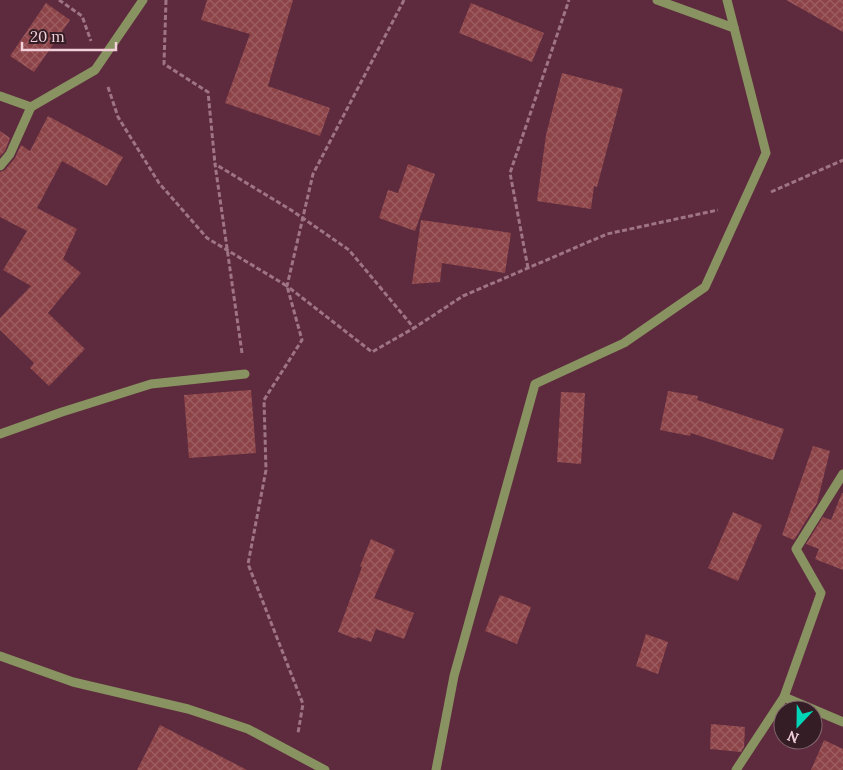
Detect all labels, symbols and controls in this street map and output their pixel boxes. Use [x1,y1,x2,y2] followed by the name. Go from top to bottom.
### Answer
[22,20,116,52] scale bar
[30,27,65,46] text: 20 m
[773,700,823,750] north arrow
[785,727,802,747] text: N

